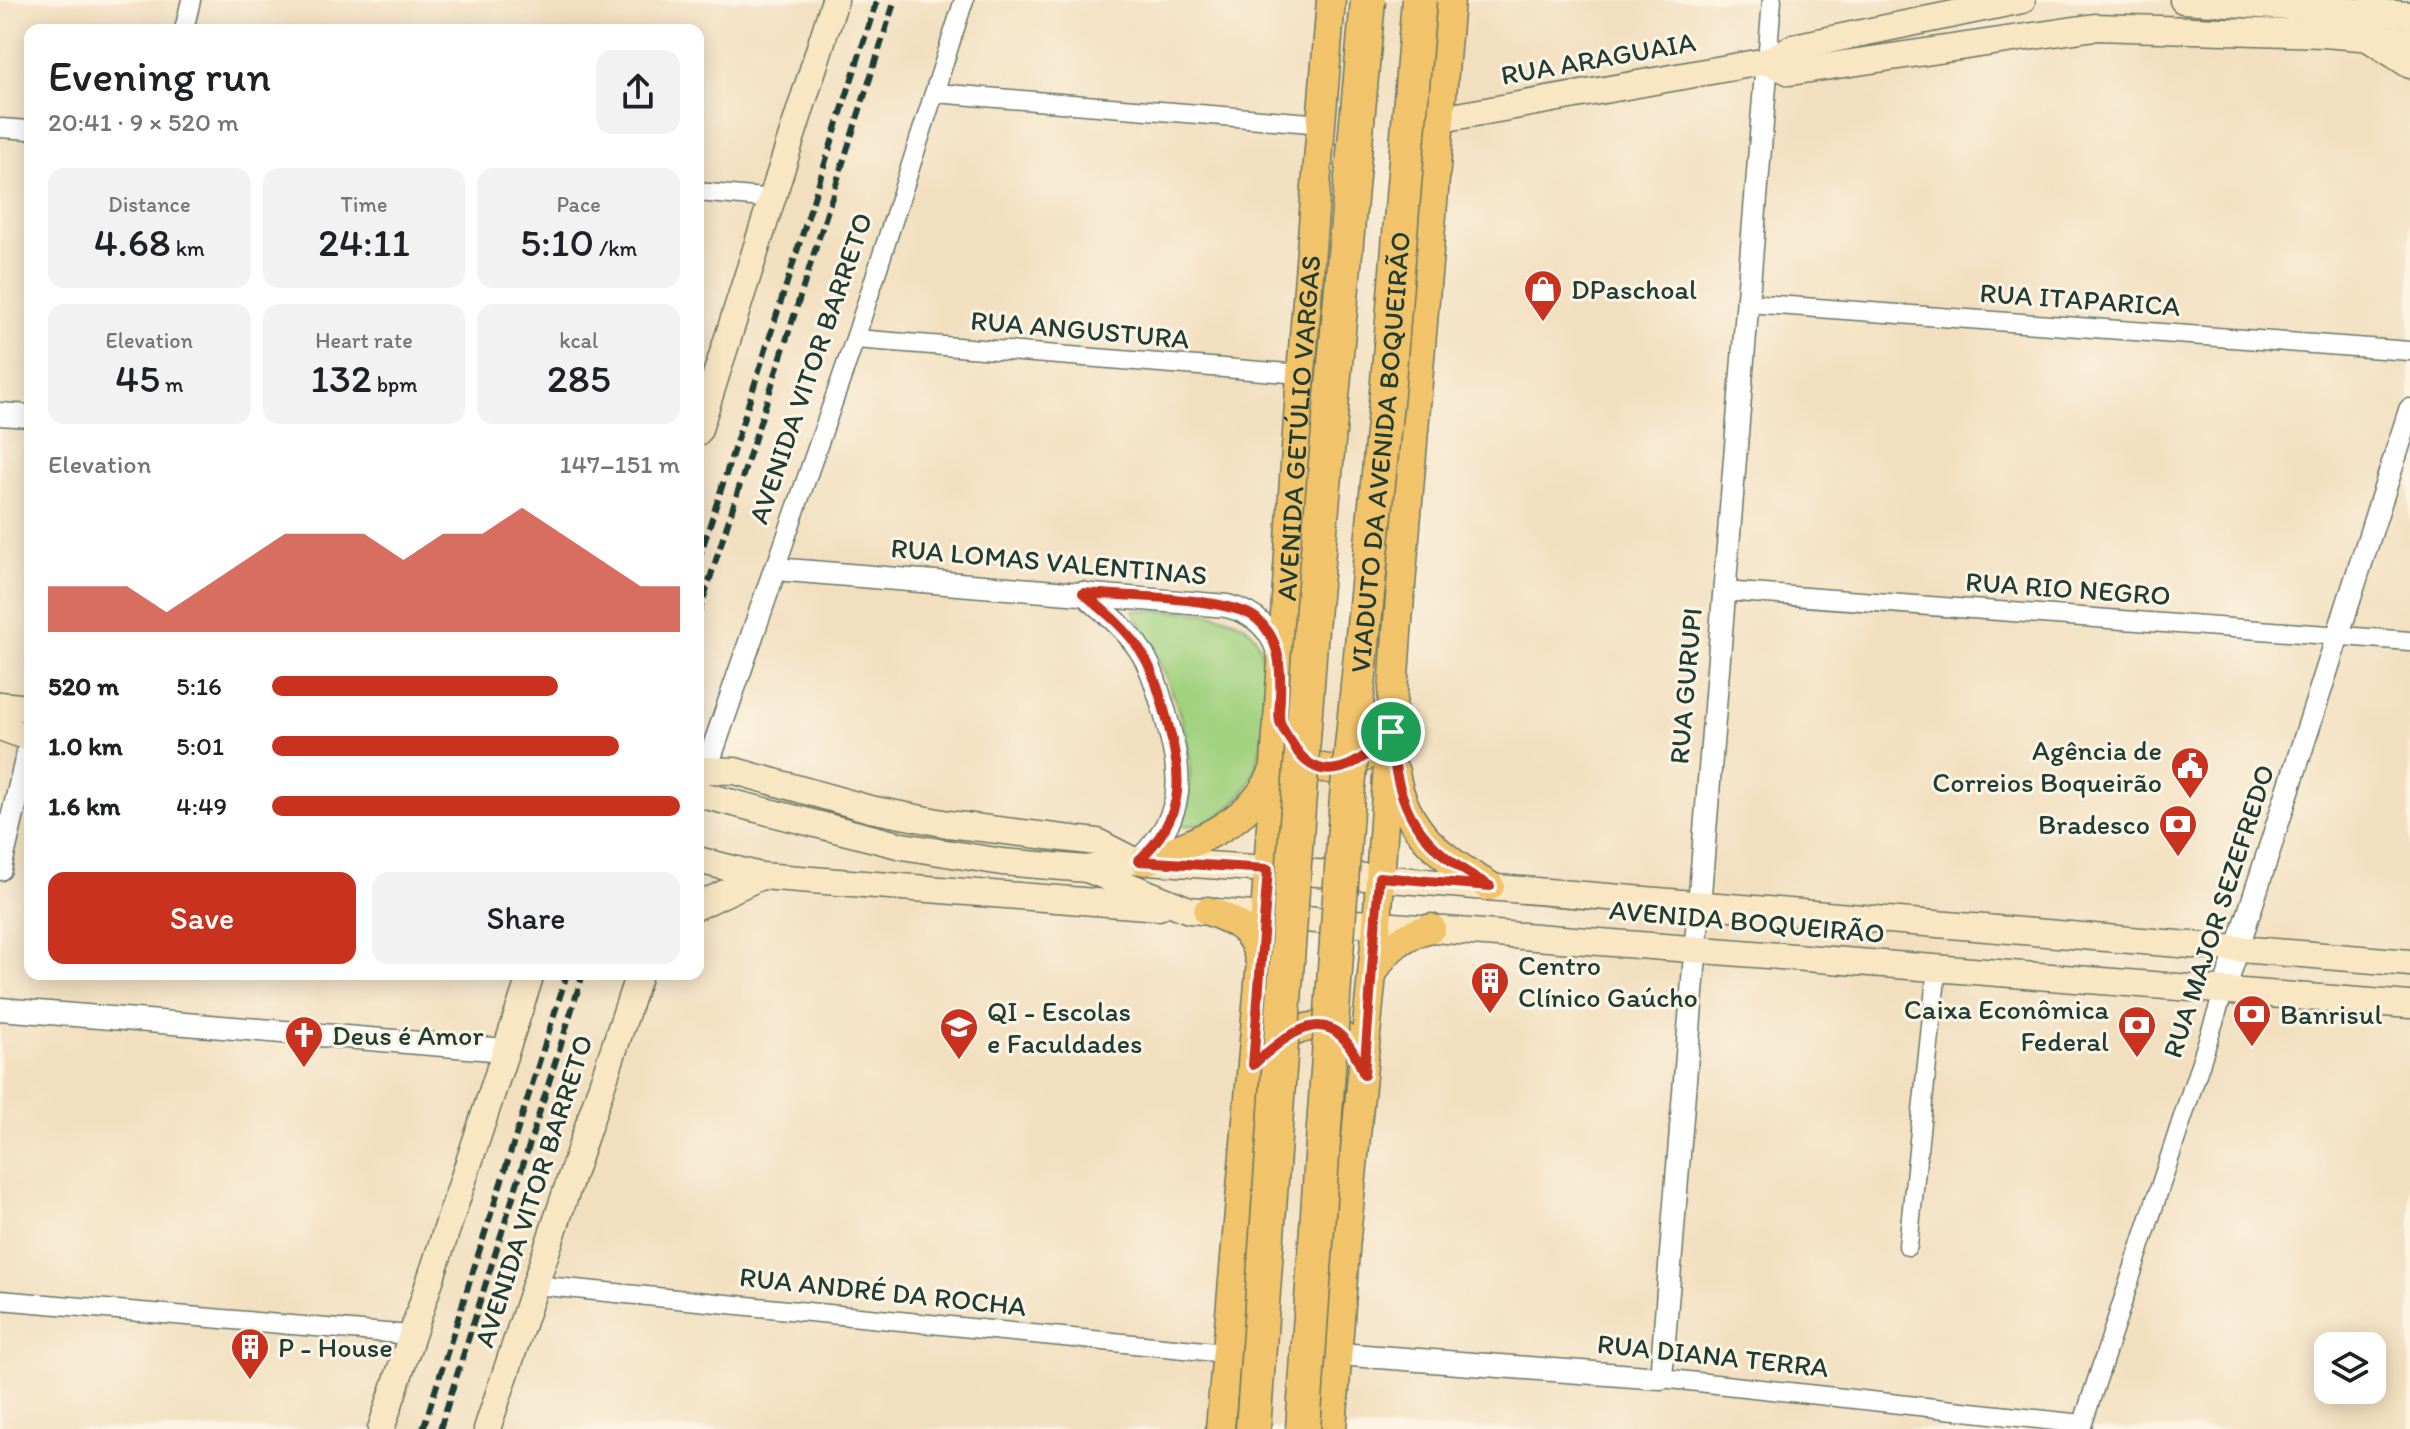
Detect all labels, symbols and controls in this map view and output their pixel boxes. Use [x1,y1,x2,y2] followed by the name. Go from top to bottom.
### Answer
[1498,24,1698,92] street label: RUA ARAGUAIA
[48,49,271,102] text: Evening run
[596,50,680,134] button: share
[48,106,239,138] text: 20:41 · 9 × 520 m
[108,191,191,218] text: Distance
[341,191,387,218] text: Time
[557,191,601,218] text: Pace
[741,208,879,528] street label: AVENIDA VITOR BARRETO
[94,218,171,266] text: 4.68
[318,218,410,266] text: 24:11
[520,218,594,266] text: 5:10
[1342,230,1417,674] street label: VIADUTO DA AVENIDA BOQUEIRÃO
[171,235,205,262] text: km
[594,235,637,262] text: /km
[1269,254,1327,602] street label: AVENIDA GETÚLIO VARGAS
[1522,268,1564,323] shop icon: DPaschoal
[1571,272,1697,306] place label: DPaschoal
[1978,275,2182,323] street label: RUA ITAPARICA
[969,302,1191,356] street label: RUA ANGUSTURA
[106,327,193,354] text: Elevation
[315,327,413,354] text: Heart rate
[559,327,598,354] text: kcal
[115,354,160,402] text: 45
[310,354,372,402] text: 132
[547,354,611,402] text: 285
[160,371,184,398] text: m
[372,371,418,398] text: bpm
[48,448,151,480] text: Elevation
[559,448,680,480] text: 147–151 m
[889,530,1209,592] street label: RUA LOMAS VALENTINAS
[1964,564,2172,612] street label: RUA RIO NEGRO
[1661,606,1709,766] street label: RUA GURUPI
[48,670,119,702] text: 520 m
[176,670,222,702] text: 5:16
[1357,698,1425,766] pin
[1369,710,1413,754] icon: arrive
[48,730,123,762] text: 1.0 km
[176,730,224,762] text: 5:01
[1932,733,2162,799] place label: Agência de Correios Boqueirão
[2169,745,2211,800] public building icon: Agência de Correios Boqueirão
[2155,760,2281,1062] street label: RUA MAJOR SEZEFREDO
[48,790,120,822] text: 1.6 km
[176,790,227,822] text: 4:49
[2157,803,2199,858] bank icon: Bradesco
[2038,807,2150,841] place label: Bradesco
[48,872,356,964] button: Save
[372,872,680,964] button: Share
[1608,892,1886,950] street label: AVENIDA BOQUEIRÃO
[1518,948,1698,1014] place label: Centro Clínico Gaúcho
[1469,960,1511,1015] building icon: Centro Clínico Gaúcho
[1904,992,2109,1058] place label: Caixa Econômica Federal
[2231,993,2273,1048] bank icon: Banrisul
[987,994,1142,1060] place label: QI - Escolas e Faculdades
[2280,997,2382,1031] place label: Banrisul
[2116,1004,2158,1059] bank icon: Caixa Econômica Federal
[938,1006,980,1061] school or university icon: QI - Escolas e Faculdades
[283,1014,325,1069] church icon: Deus é Amor
[332,1018,484,1052] place label: Deus é Amor
[466,1030,600,1352] street label: AVENIDA VITOR BARRETO
[738,1259,1028,1323] street label: RUA ANDRÉ DA ROCHA
[229,1326,271,1381] building icon: P - House
[1596,1326,1831,1384] street label: RUA DIANA TERRA
[278,1330,393,1364] place label: P - House
[2314,1332,2386,1404] map controls
[2314,1332,2386,1404] button: layers

